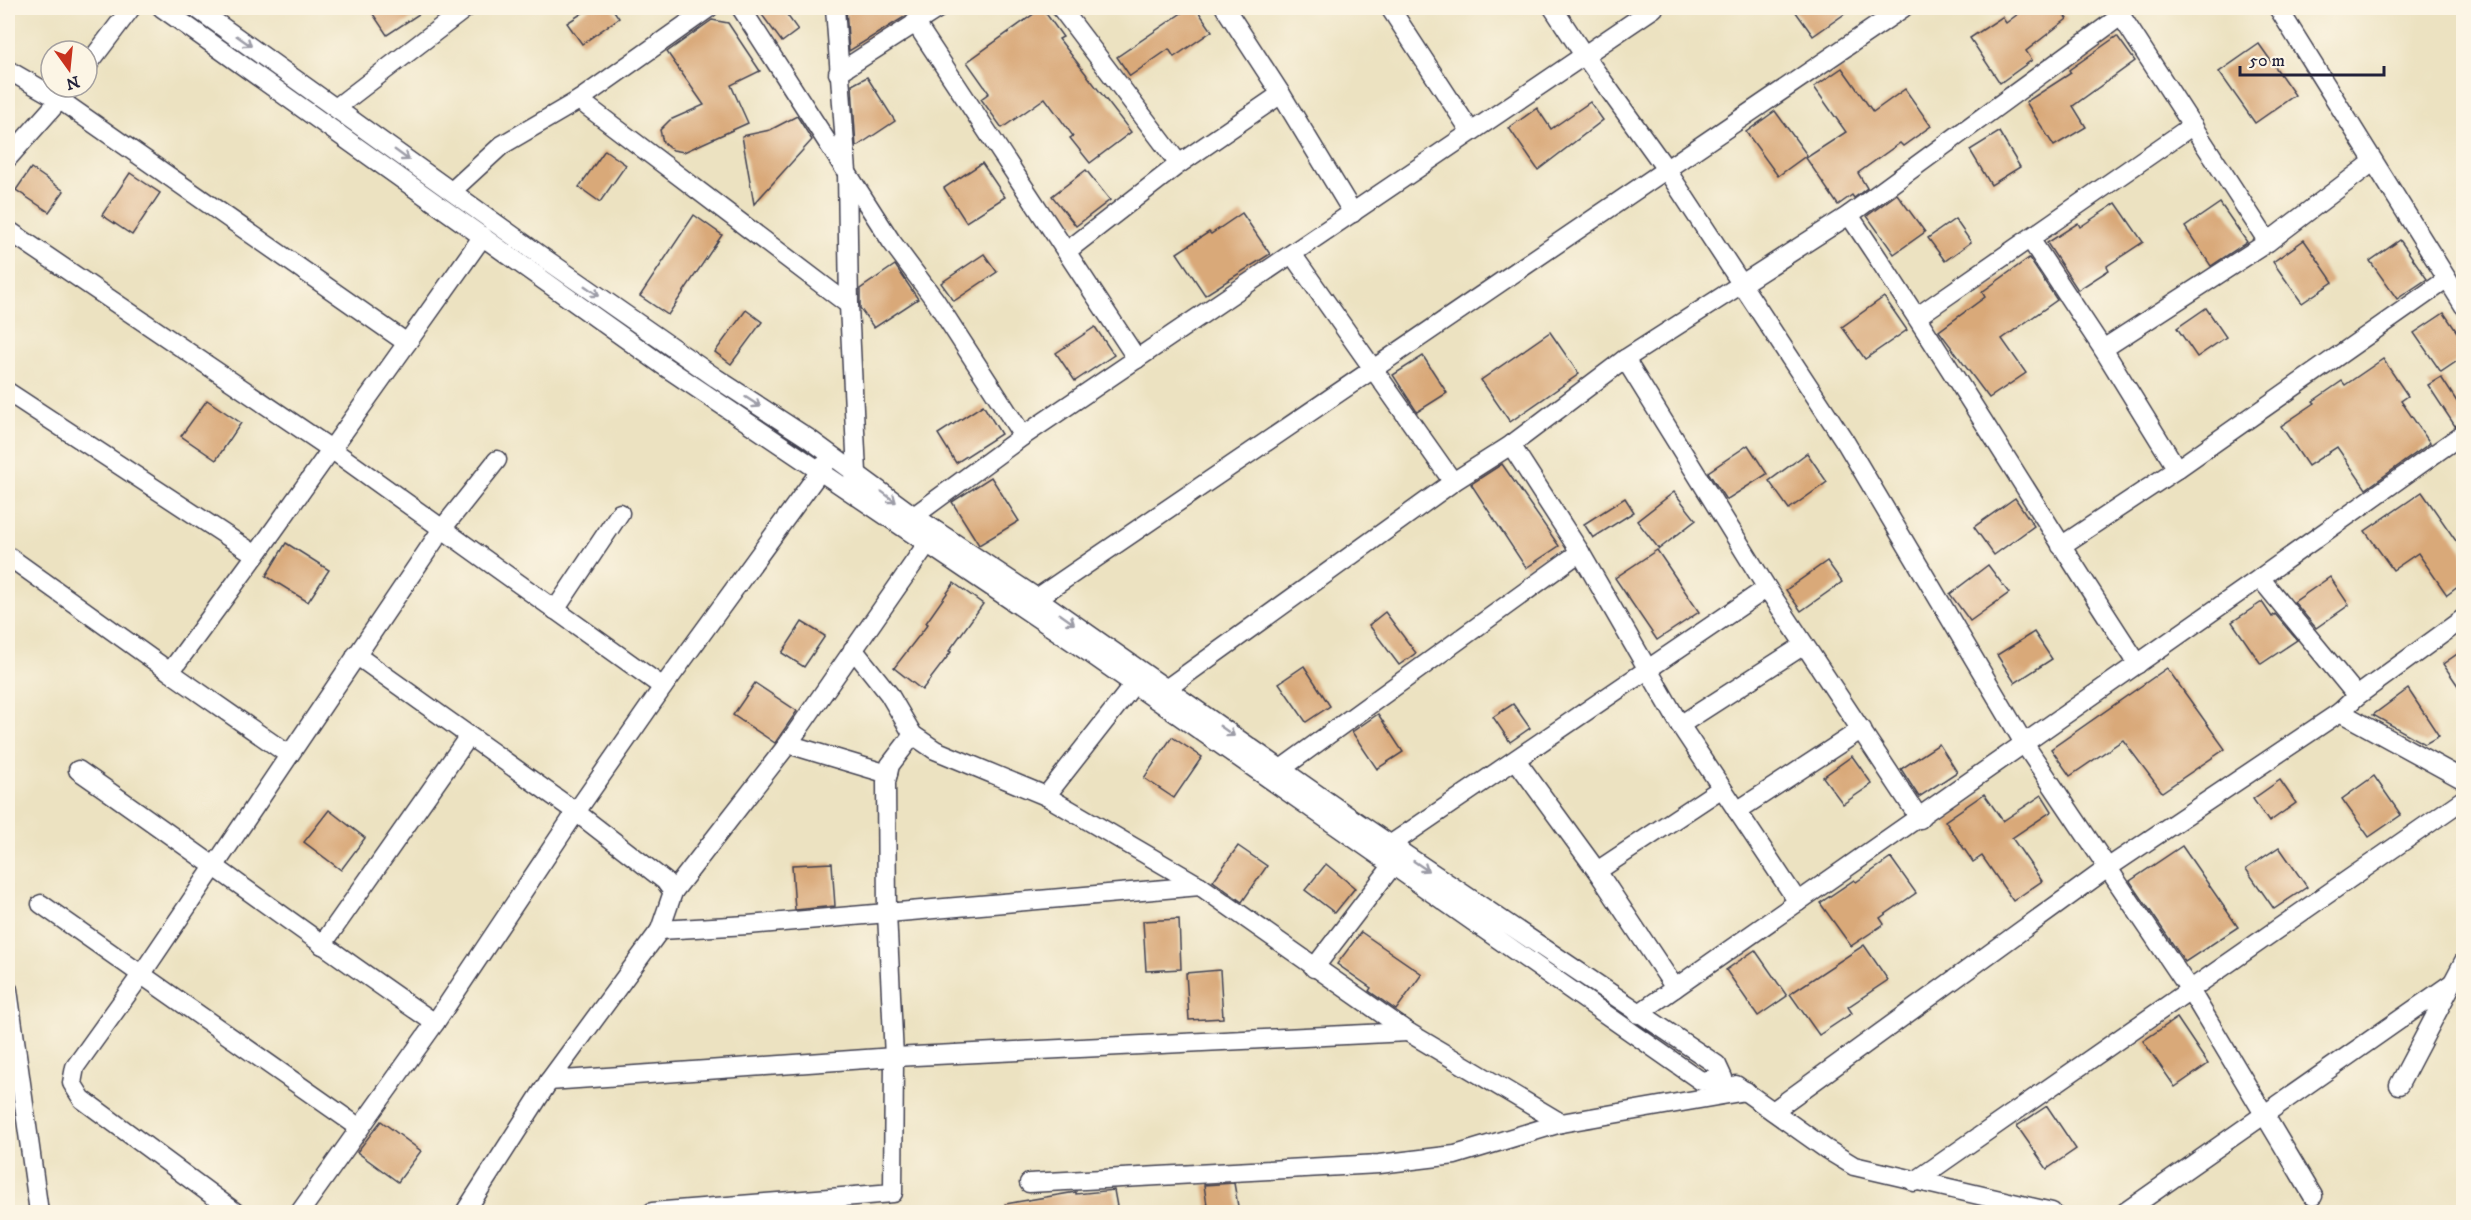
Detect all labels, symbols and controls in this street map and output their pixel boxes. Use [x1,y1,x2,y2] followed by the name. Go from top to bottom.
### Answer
[235,35,251,47] one-way arrow
[39,39,99,99] north arrow
[2240,39,2384,77] scale bar
[2249,50,2285,72] text: 50 m
[64,71,82,94] text: N
[394,149,410,161] one-way arrow
[584,285,600,297] one-way arrow
[744,396,761,408] one-way arrow
[880,491,896,503] one-way arrow
[1058,613,1074,625] one-way arrow
[1218,725,1234,737] one-way arrow
[1412,860,1429,872] one-way arrow

